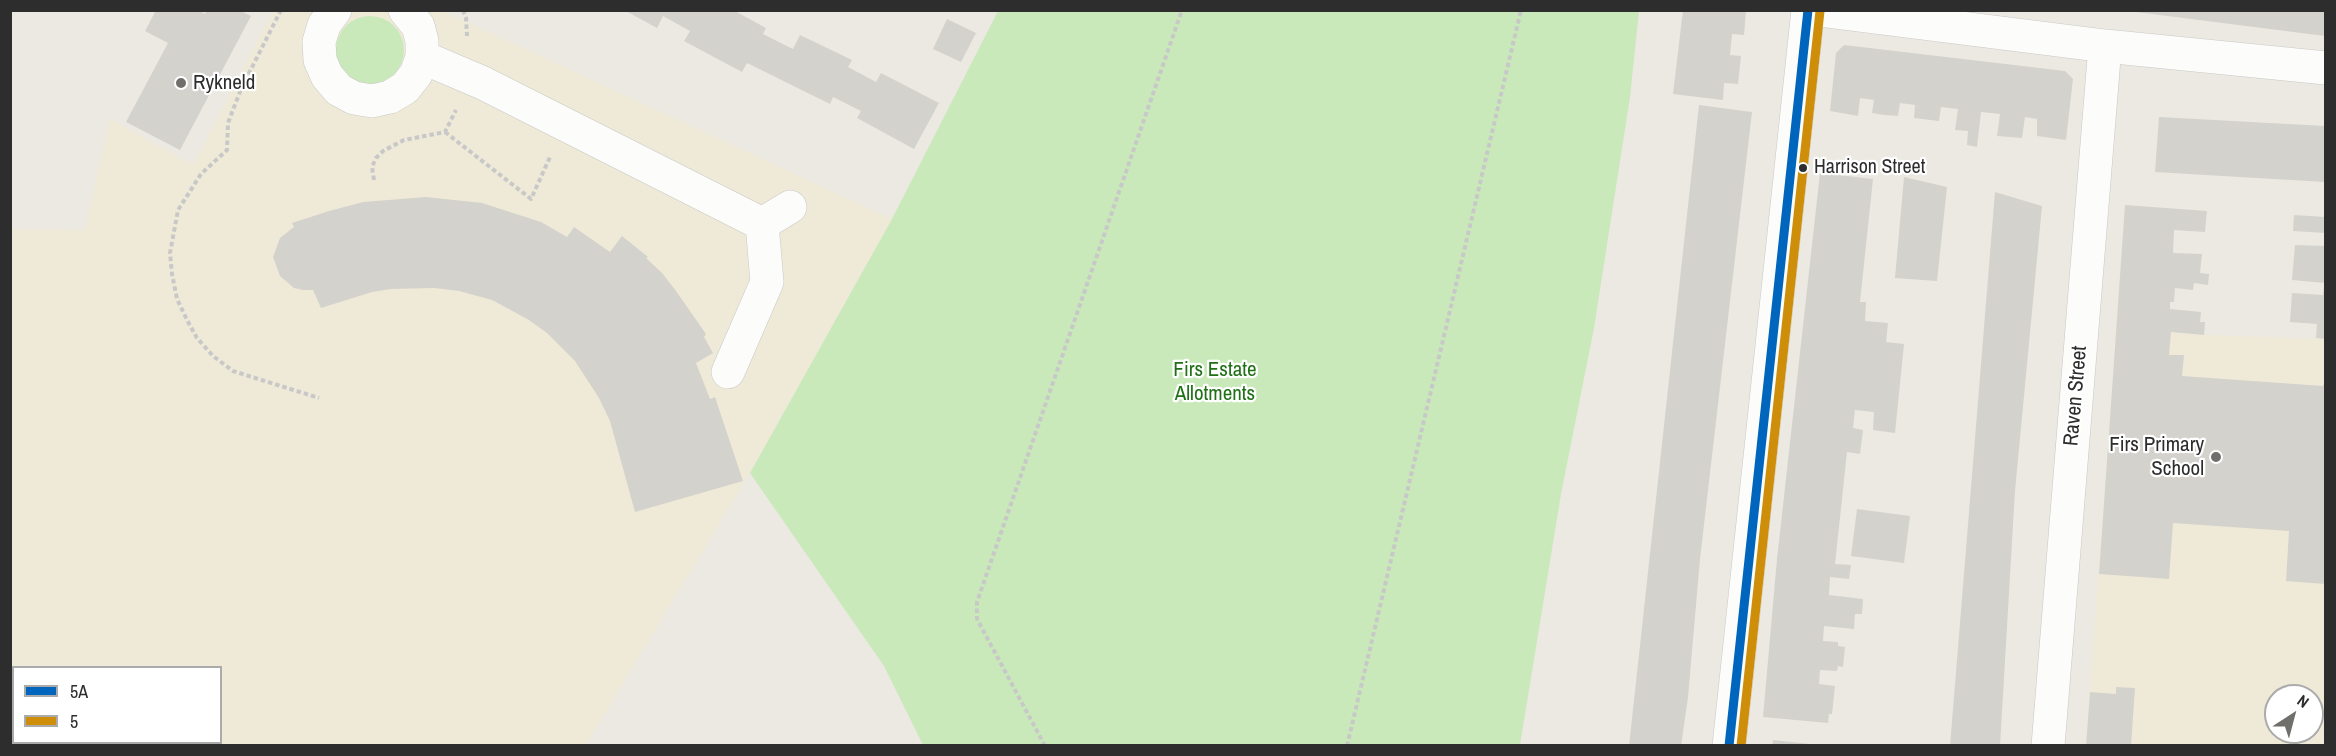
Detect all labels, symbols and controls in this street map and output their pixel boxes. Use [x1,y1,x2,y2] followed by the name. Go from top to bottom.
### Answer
[193,70,255,96] place label: Rykneld
[174,76,188,90] marker: Rykneld
[1814,156,1925,180] place label: Harrison Street
[1797,162,1809,174] marker: Harrison Street
[2059,345,2093,447] street label: Raven Street
[1173,357,1257,407] park label: Firs Estate Allotments
[2109,432,2204,482] place label: Firs Primary School
[2209,450,2223,464] marker: Firs Primary School
[12,666,222,744] legend
[70,679,88,704] text: 5A
[2264,684,2324,744] north arrow
[2293,689,2314,713] text: N
[70,709,78,734] text: 5

